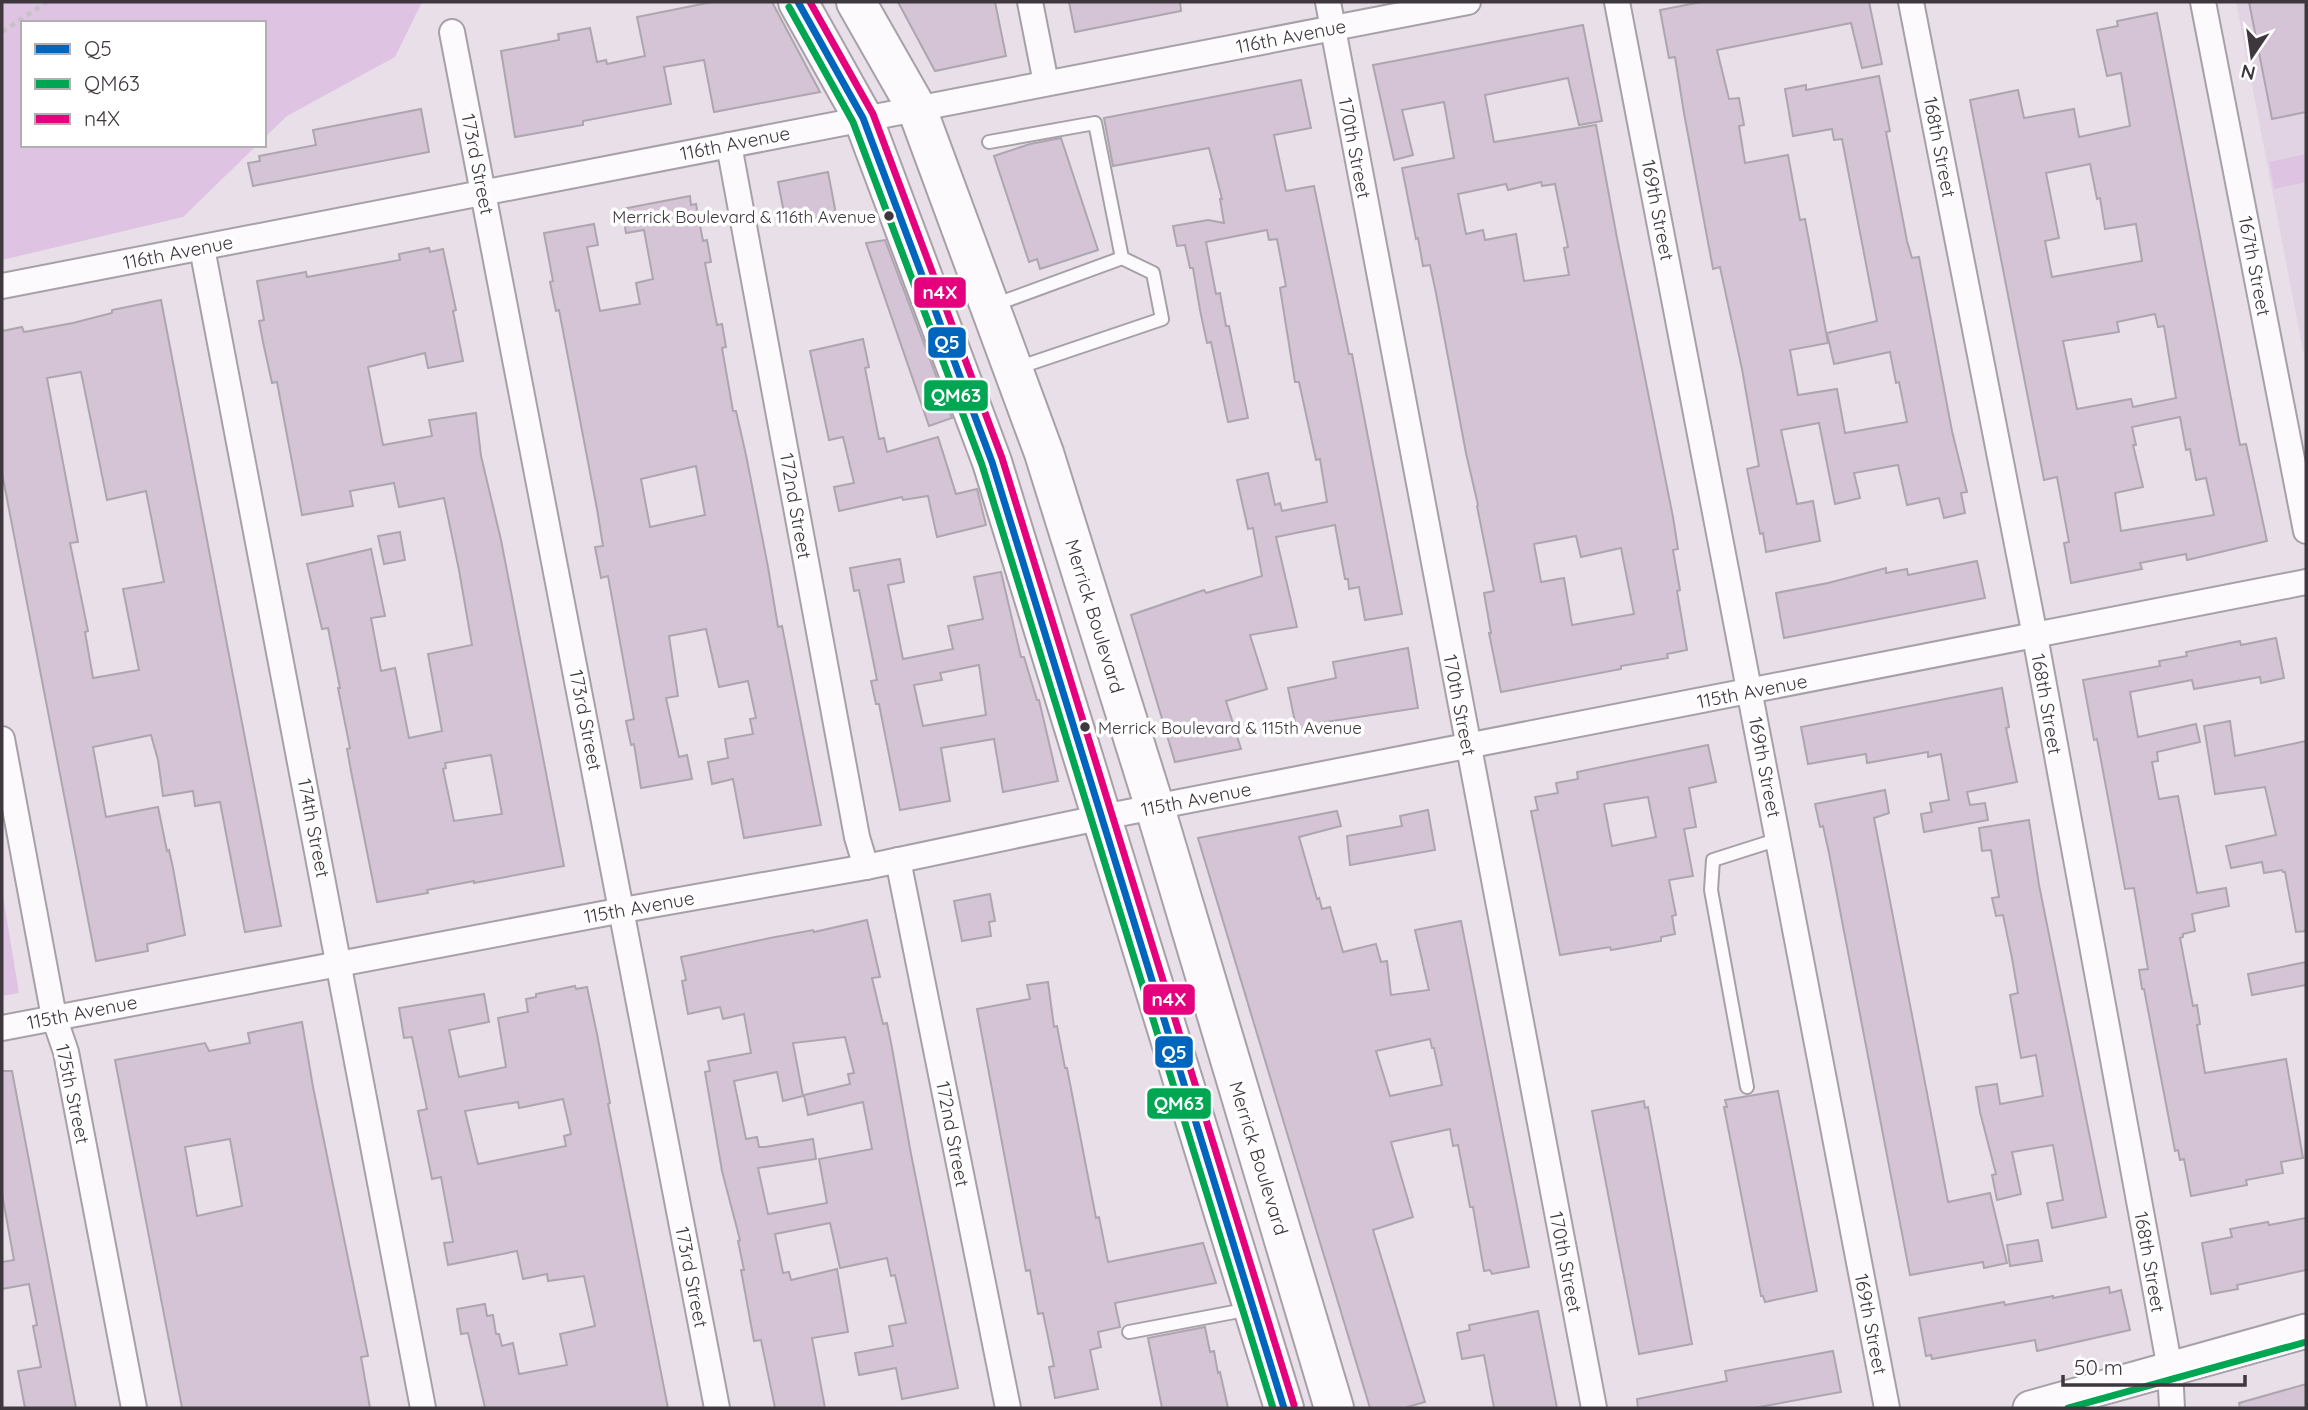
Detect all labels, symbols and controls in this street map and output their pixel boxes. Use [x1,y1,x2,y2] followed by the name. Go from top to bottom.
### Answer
[1234,14,1348,58] street label: 116th Avenue
[21,21,266,147] legend
[2217,21,2287,91] north arrow
[84,35,112,61] text: Q5
[2239,59,2258,86] text: N
[84,70,140,96] text: QM63
[1333,95,1377,201] street label: 170th Street
[1919,95,1961,199] street label: 168th Street
[84,105,120,131] text: n4X
[456,112,500,216] street label: 173rd Street
[678,121,792,165] street label: 116th Avenue
[1636,158,1680,262] street label: 169th Street
[612,206,876,227] place label: Merrick Boulevard & 116th Avenue
[882,209,896,223] marker: Merrick Boulevard & 116th Avenue
[2234,214,2276,318] street label: 167th Street
[121,230,235,274] street label: 116th Avenue
[913,276,967,309] line badge: n4X
[923,280,957,304] text: n4X
[927,326,967,359] line badge: Q5
[934,330,960,354] text: Q5
[923,379,989,412] line badge: QM63
[931,383,981,407] text: QM63
[775,451,817,561] street label: 172nd Street
[1060,536,1130,696] street label: Merrick Boulevard
[1438,652,1482,758] street label: 170th Street
[2026,652,2068,756] street label: 168th Street
[564,668,608,772] street label: 173rd Street
[1695,669,1809,713] street label: 115th Avenue
[1743,715,1787,819] street label: 169th Street
[1098,717,1362,738] place label: Merrick Boulevard & 115th Avenue
[1078,720,1092,734] marker: Merrick Boulevard & 115th Avenue
[293,776,335,880] street label: 174th Street
[1139,777,1253,821] street label: 115th Avenue
[582,885,696,929] street label: 115th Avenue
[1142,983,1196,1016] line badge: n4X
[1152,987,1186,1011] text: n4X
[25,990,139,1034] street label: 115th Avenue
[1154,1035,1194,1069] line badge: Q5
[1161,1040,1187,1064] text: Q5
[51,1042,95,1146] street label: 175th Street
[1224,1078,1294,1238] street label: Merrick Boulevard
[931,1079,975,1189] street label: 172nd Street
[1146,1087,1212,1120] line badge: QM63
[1154,1091,1204,1115] text: QM63
[1544,1209,1588,1315] street label: 170th Street
[2129,1210,2171,1314] street label: 168th Street
[670,1225,714,1329] street label: 173rd Street
[1849,1272,1893,1376] street label: 169th Street
[2063,1344,2245,1388] scale bar
[2074,1354,2123,1380] text: 50 m

